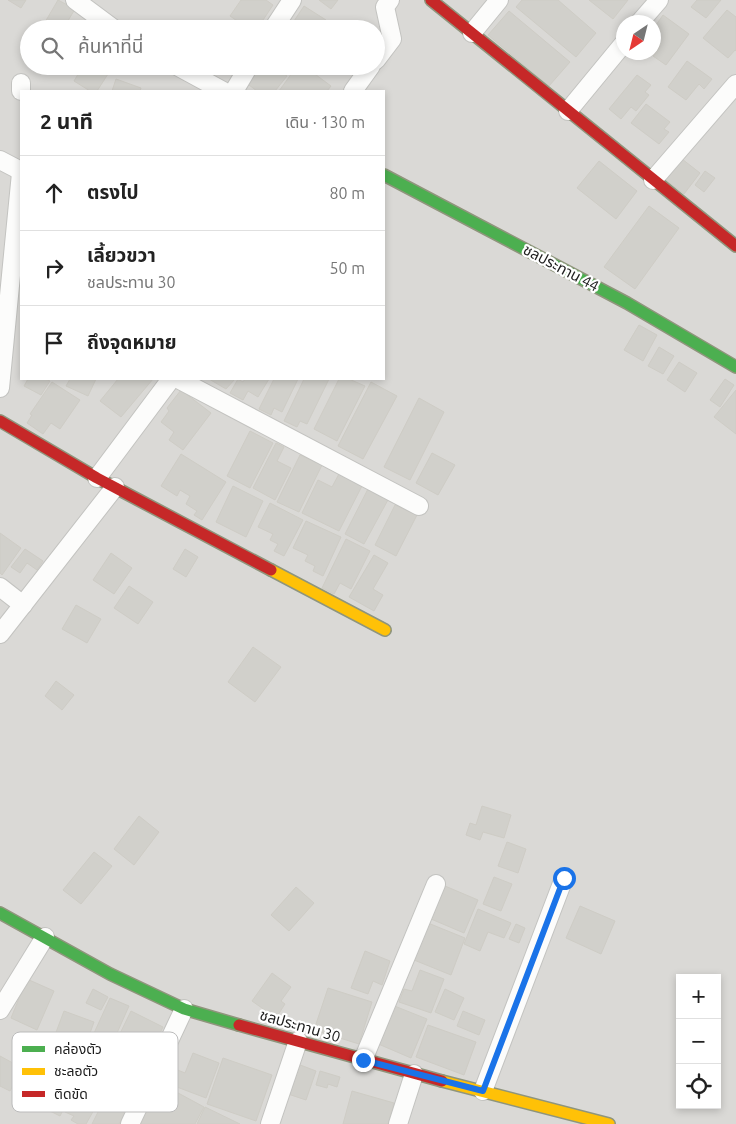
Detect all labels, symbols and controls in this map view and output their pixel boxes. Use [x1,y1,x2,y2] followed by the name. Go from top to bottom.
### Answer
[616,15,661,60] north arrow
[20,20,385,75] search box
[38,34,66,62] icon: search
[78,35,143,57] text: ค้นหาที่นี่
[40,109,93,133] text: 2 นาที
[285,113,365,131] text: เดิน · 130 m
[40,179,68,207] icon: ahead
[87,181,139,203] text: ตรงไป
[329,184,365,202] text: 80 m
[521,241,602,295] street label: ชลประทาน 44
[87,244,156,266] text: เลี้ยวขวา
[40,254,68,282] icon: right
[329,259,365,277] text: 50 m
[87,273,176,291] text: ชลประทาน 30
[40,329,68,357] icon: arrive
[87,331,177,353] text: ถึงจุดหมาย
[553,867,576,890] route start
[676,974,721,1109] map controls
[676,974,721,1019] button: +
[258,1006,342,1045] street label: ชลประทาน 30
[676,1019,721,1064] button: −
[12,1032,178,1112] legend
[54,1041,102,1057] text: คล่องตัว
[352,1049,375,1072] route end
[54,1063,98,1079] text: ชะลอตัว
[676,1064,721,1109] button: locate
[54,1086,88,1102] text: ติดขัด

